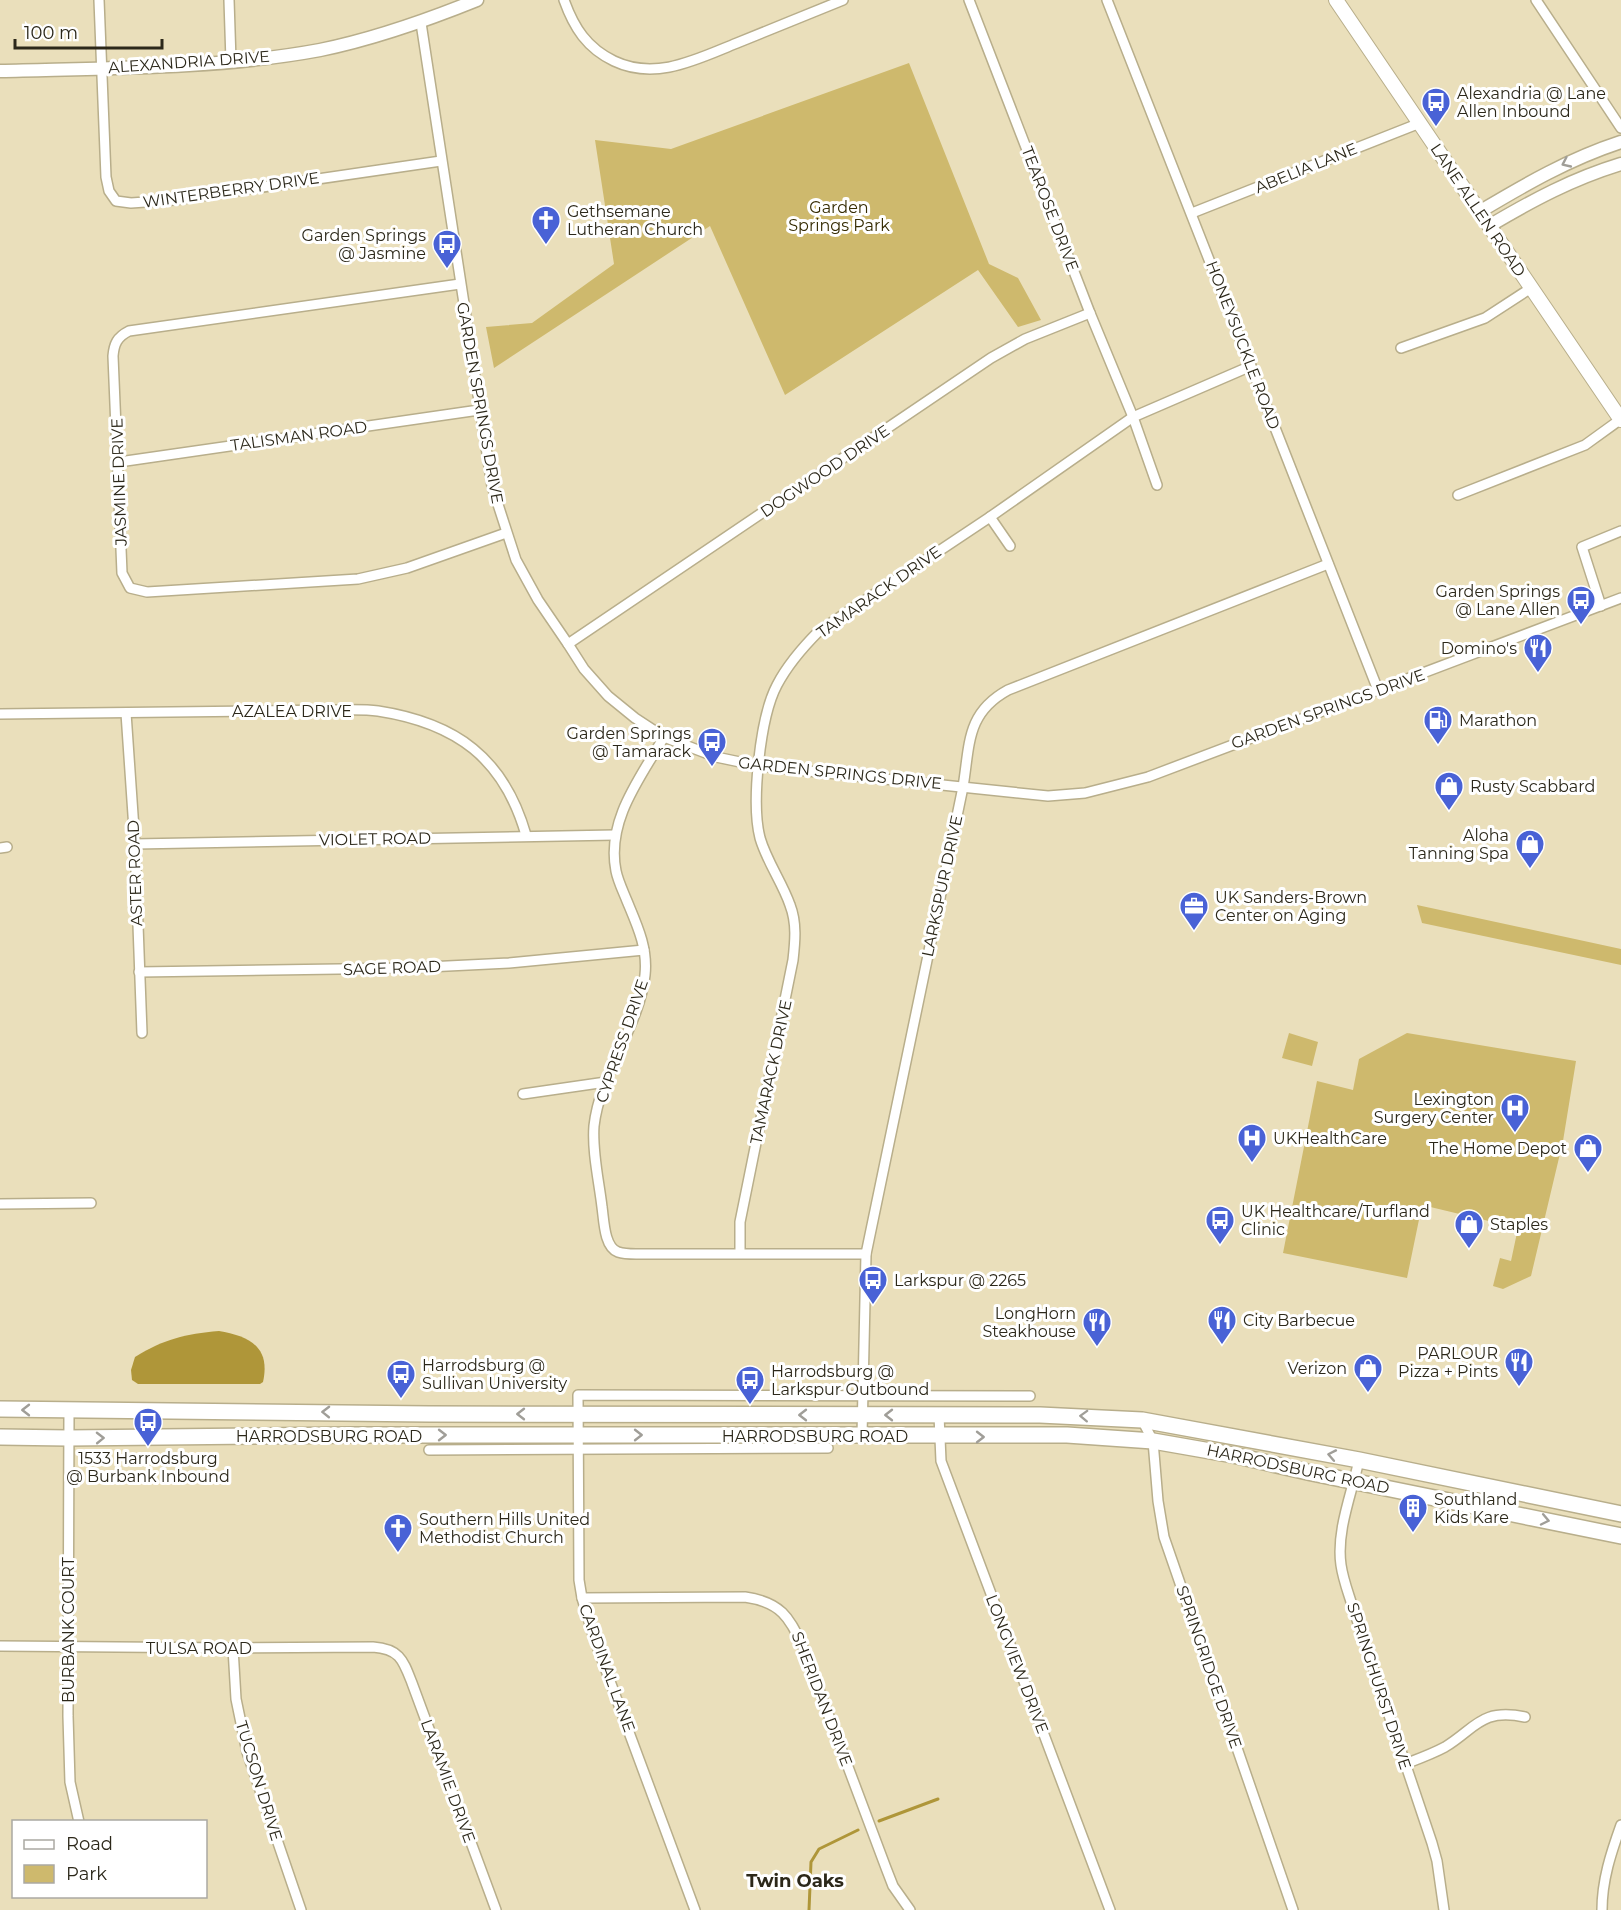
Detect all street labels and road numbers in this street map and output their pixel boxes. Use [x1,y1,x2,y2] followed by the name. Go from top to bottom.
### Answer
[107,47,271,77] street label: ALEXANDRIA DRIVE
[1252,139,1360,197] street label: ABELIA LANE
[1426,140,1530,280] street label: LANE ALLEN ROAD
[1017,144,1083,274] street label: TEAROSE DRIVE
[142,168,320,212] street label: WINTERBERRY DRIVE
[1202,258,1284,432] street label: HONEYSUCKLE ROAD
[453,301,507,505] street label: GARDEN SPRINGS DRIVE
[230,417,368,455] street label: TALISMAN ROAD
[107,418,131,547] street label: JASMINE DRIVE
[757,421,893,521] street label: DOGWOOD DRIVE
[813,542,945,642] street label: TAMARACK DRIVE
[1229,665,1427,753] street label: GARDEN SPRINGS DRIVE
[232,702,352,721] street label: AZALEA DRIVE
[737,753,943,793] street label: GARDEN SPRINGS DRIVE
[918,813,966,959] street label: LARKSPUR DRIVE
[124,820,146,926] street label: ASTER ROAD
[319,829,431,849] street label: VIOLET ROAD
[343,957,441,979] street label: SAGE ROAD
[592,977,652,1105] street label: CYPRESS DRIVE
[746,998,796,1146] street label: TAMARACK DRIVE
[236,1427,422,1446] street label: HARRODSBURG ROAD
[722,1427,908,1446] street label: HARRODSBURG ROAD
[1205,1440,1391,1498] street label: HARRODSBURG ROAD
[59,1556,78,1703] street label: BURBANK COURT
[1172,1583,1246,1751] street label: SPRINGRIDGE DRIVE
[982,1592,1052,1736] street label: LONGVIEW DRIVE
[1343,1600,1415,1772] street label: SPRINGHURST DRIVE
[575,1601,639,1735] street label: CARDINAL LANE
[788,1629,856,1769] street label: SHERIDAN DRIVE
[146,1639,252,1658] street label: TULSA ROAD
[417,1717,479,1845] street label: LARAMIE DRIVE
[232,1719,286,1843] street label: TUCSON DRIVE

